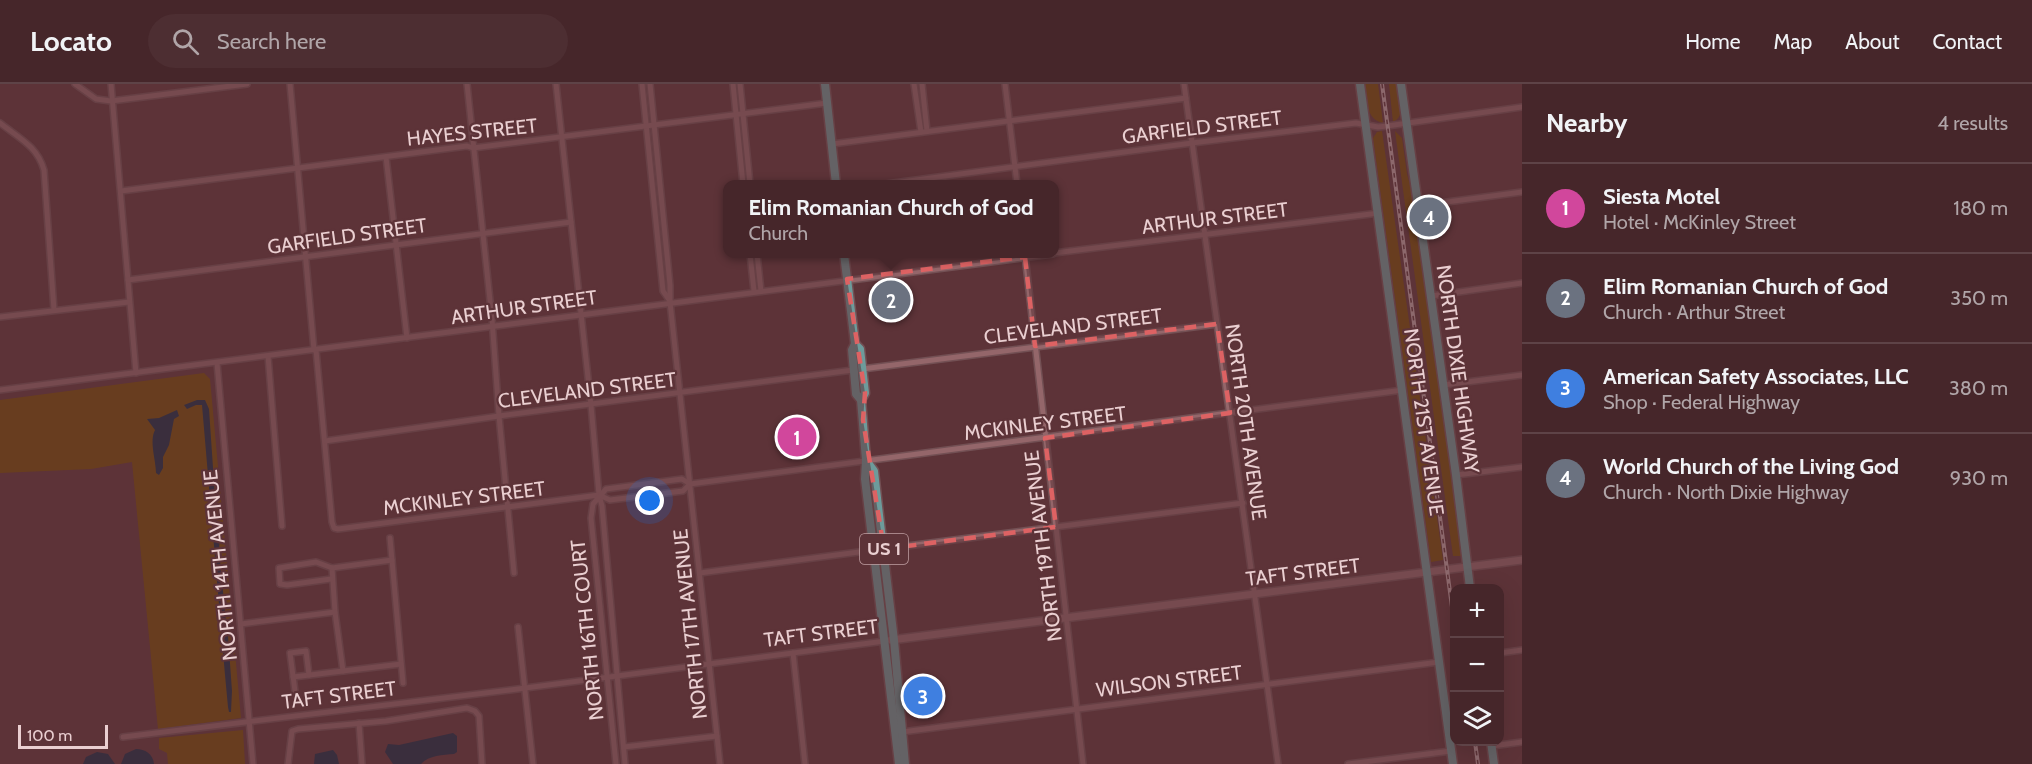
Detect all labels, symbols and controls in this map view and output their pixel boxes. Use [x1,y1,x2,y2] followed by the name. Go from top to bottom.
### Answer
[148,14,568,68] search box
[30,24,112,58] text: Locato
[169,25,202,58] icon: search
[217,28,326,55] text: Search here
[1685,29,1741,54] text: Home
[1774,29,1812,54] text: Map
[1845,29,1899,54] text: About
[1932,29,2002,54] text: Contact
[1121,105,1284,149] street label: GARFIELD STREET
[1546,107,1627,139] text: Nearby
[1937,111,2008,135] text: 4 results
[406,113,539,151] street label: HAYES STREET
[723,180,1059,258] popup
[1603,183,1720,210] text: Siesta Motel
[748,194,1034,221] text: Elim Romanian Church of God
[1410,194,1448,240] pin: 4
[1562,196,1569,220] text: 1
[1953,196,2008,220] text: 180 m
[1141,197,1290,239] street label: ARTHUR STREET
[1603,210,1796,234] text: Hotel · McKinley Street
[266,213,429,259] street label: GARFIELD STREET
[748,221,808,245] text: Church
[1431,263,1485,475] street label: NORTH DIXIE HIGHWAY
[1603,273,1888,300] text: Elim Romanian Church of God
[872,278,910,322] pin: 2
[449,285,599,329] street label: ARTHUR STREET
[1560,286,1571,310] text: 2
[1950,286,2008,310] text: 350 m
[1603,300,1785,324] text: Church · Arthur Street
[983,303,1164,349] street label: CLEVELAND STREET
[1220,322,1272,522] street label: NORTH 20TH AVENUE
[1399,327,1449,517] street label: NORTH 21ST AVENUE
[1603,363,1909,390] text: American Safety Associates, LLC
[497,367,678,413] street label: CLEVELAND STREET
[1560,376,1571,400] text: 3
[1949,376,2008,400] text: 380 m
[1603,390,1800,414] text: Shop · Federal Highway
[963,401,1128,445] street label: MCKINLEY STREET
[778,414,816,460] pin: 1
[1019,449,1067,643] street label: NORTH 19TH AVENUE
[1603,453,1899,480] text: World Church of the Living God
[1559,466,1572,490] text: 4
[1950,466,2008,490] text: 930 m
[198,468,242,662] street label: NORTH 14TH AVENUE
[382,476,547,520] street label: MCKINLEY STREET
[1603,480,1849,504] text: Church · North Dixie Highway
[635,486,664,515] your location
[668,528,712,720] street label: NORTH 17TH AVENUE
[860,534,908,564] road number: US 1
[566,538,608,722] street label: NORTH 16TH COURT
[1245,553,1362,591] street label: TAFT STREET
[1450,584,1504,746] map controls
[1450,584,1504,638] button: +
[763,614,880,652] street label: TAFT STREET
[1450,638,1504,692] button: −
[1095,660,1244,702] street label: WILSON STREET
[904,674,942,718] pin: 3
[281,676,398,714] street label: TAFT STREET
[1450,692,1504,746] button: layers
[18,722,108,750] scale bar
[27,726,72,745] text: 100 m

